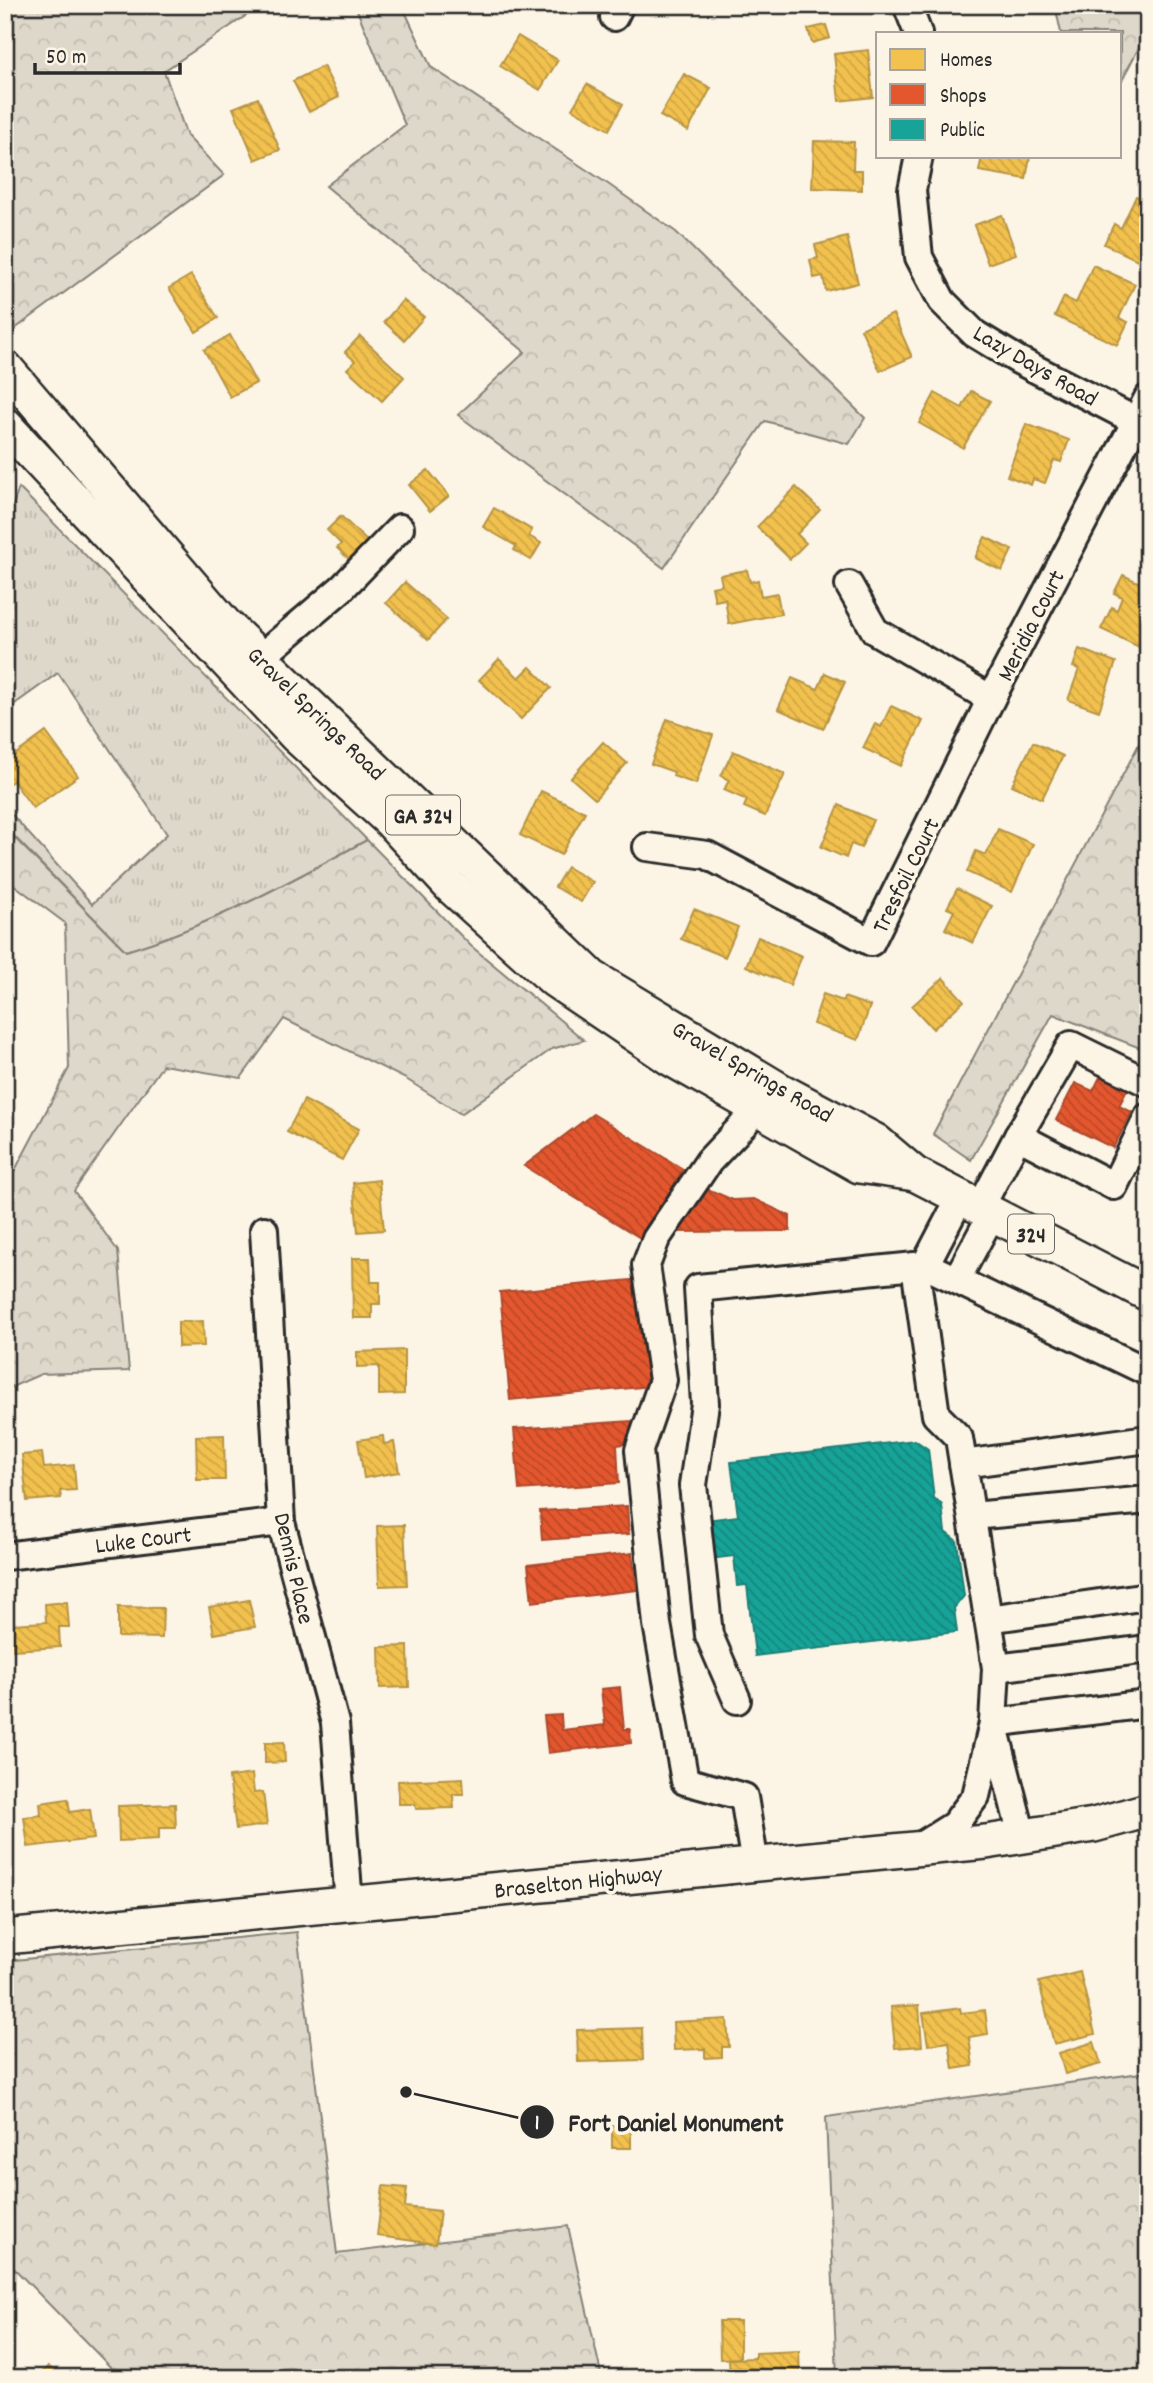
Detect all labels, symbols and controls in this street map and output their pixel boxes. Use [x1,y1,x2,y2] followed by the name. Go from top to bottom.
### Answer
[35,32,180,76] scale bar
[876,32,1122,158] legend
[46,44,86,74] text: 50 m
[940,47,993,77] text: Homes
[940,83,987,113] text: Shops
[940,117,985,147] text: Public
[966,318,1103,417] street label: Lazy Days Road
[990,565,1075,688] street label: Meridia Court
[238,640,392,790] street label: Gravel Springs Road
[386,796,460,834] road number: GA 324
[865,813,950,940] street label: Tresfoil Court
[665,1014,838,1134] street label: Gravel Springs Road
[1008,1214,1054,1254] road number: 324
[263,1510,321,1628] street label: Dennis Place
[93,1519,194,1565] street label: Luke Court
[493,1858,665,1910] street label: Braselton Highway
[519,2098,797,2145] callout: Fort Daniel Monument
[568,2107,784,2144] text: Fort Daniel Monument
[535,2110,539,2140] text: 1

